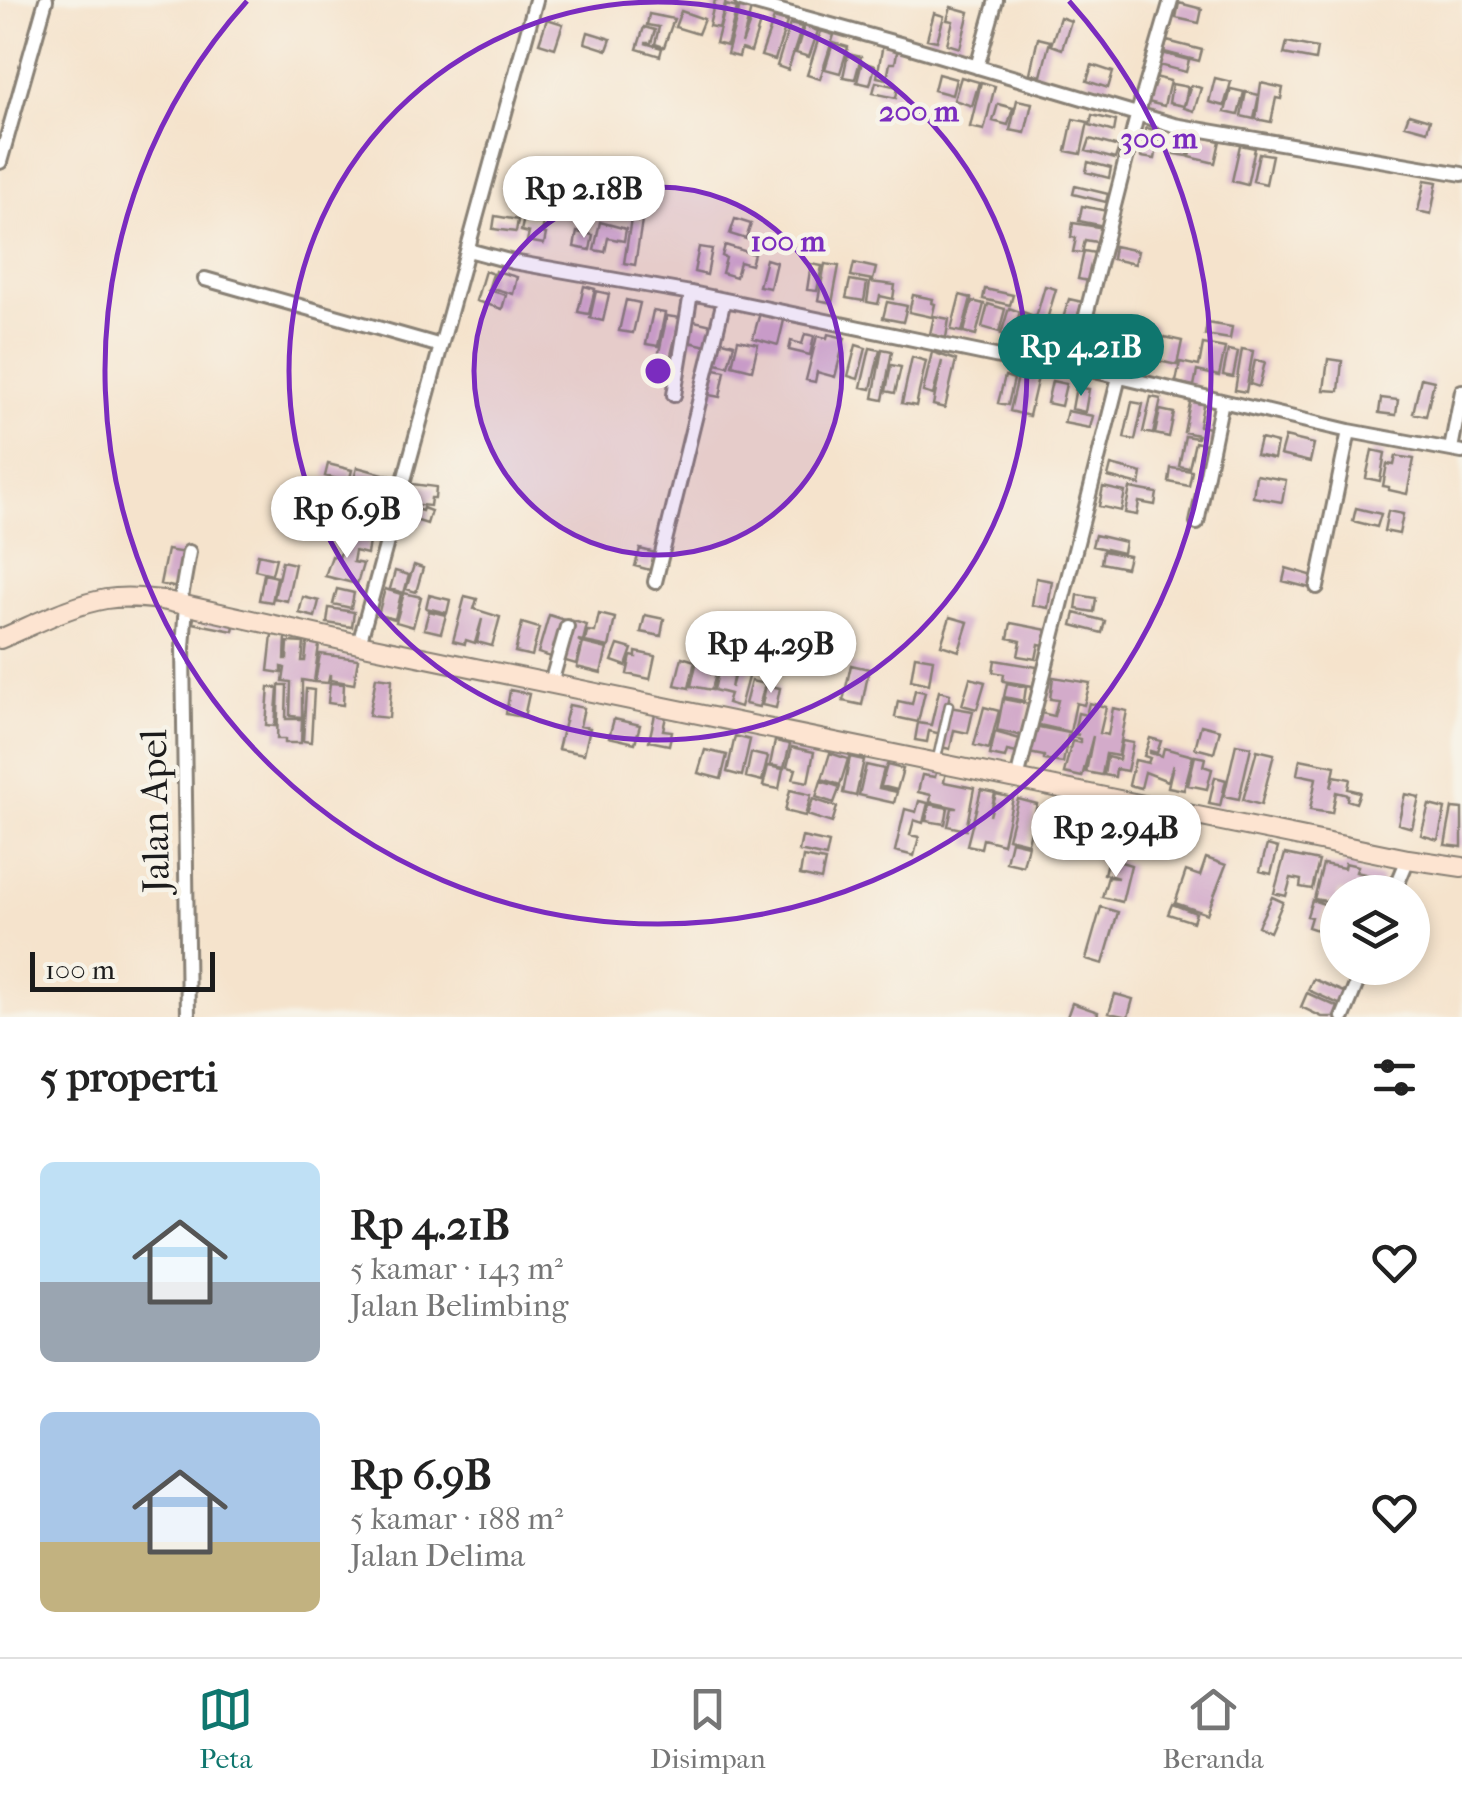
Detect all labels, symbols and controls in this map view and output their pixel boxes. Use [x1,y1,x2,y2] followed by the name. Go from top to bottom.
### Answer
[879,94,960,129] text: 200 m
[1121,121,1198,156] text: 300 m
[481,156,687,241] pin: Rp 2.18B
[525,170,643,207] text: Rp 2.18B
[750,224,827,259] text: 100 m
[978,314,1184,399] pin: Rp 4.21B
[1020,328,1142,365] text: Rp 4.21B
[640,353,676,389] centre of rings
[255,476,439,561] pin: Rp 6.9B
[293,490,401,527] text: Rp 6.9B
[668,611,874,696] pin: Rp 4.29B
[707,625,835,662] text: Rp 4.29B
[131,729,179,896] street label: Jalan Apel
[1013,795,1219,880] pin: Rp 2.94B
[1053,809,1179,846] text: Rp 2.94B
[1320,875,1430,985] map controls
[1320,875,1430,985] button: layers
[30,947,215,991] scale bar
[45,953,115,986] text: 100 m
[1367,1050,1422,1105] icon: filters
[40,1053,218,1102] text: 5 properti
[350,1201,510,1250] text: Rp 4.21B
[120,1202,240,1322] icon: home
[1367,1235,1422,1290] icon: heart
[350,1250,563,1287] text: 5 kamar · 143 m²
[350,1287,568,1324] text: Jalan Belimbing
[350,1451,492,1500] text: Rp 6.9B
[120,1452,240,1572] icon: home
[1367,1485,1422,1540] icon: heart
[350,1500,563,1537] text: 5 kamar · 188 m²
[350,1537,525,1574] text: Jalan Delima
[198,1682,253,1775] tab: Peta
[650,1682,766,1775] tab: Disimpan
[1162,1682,1264,1775] tab: Beranda

